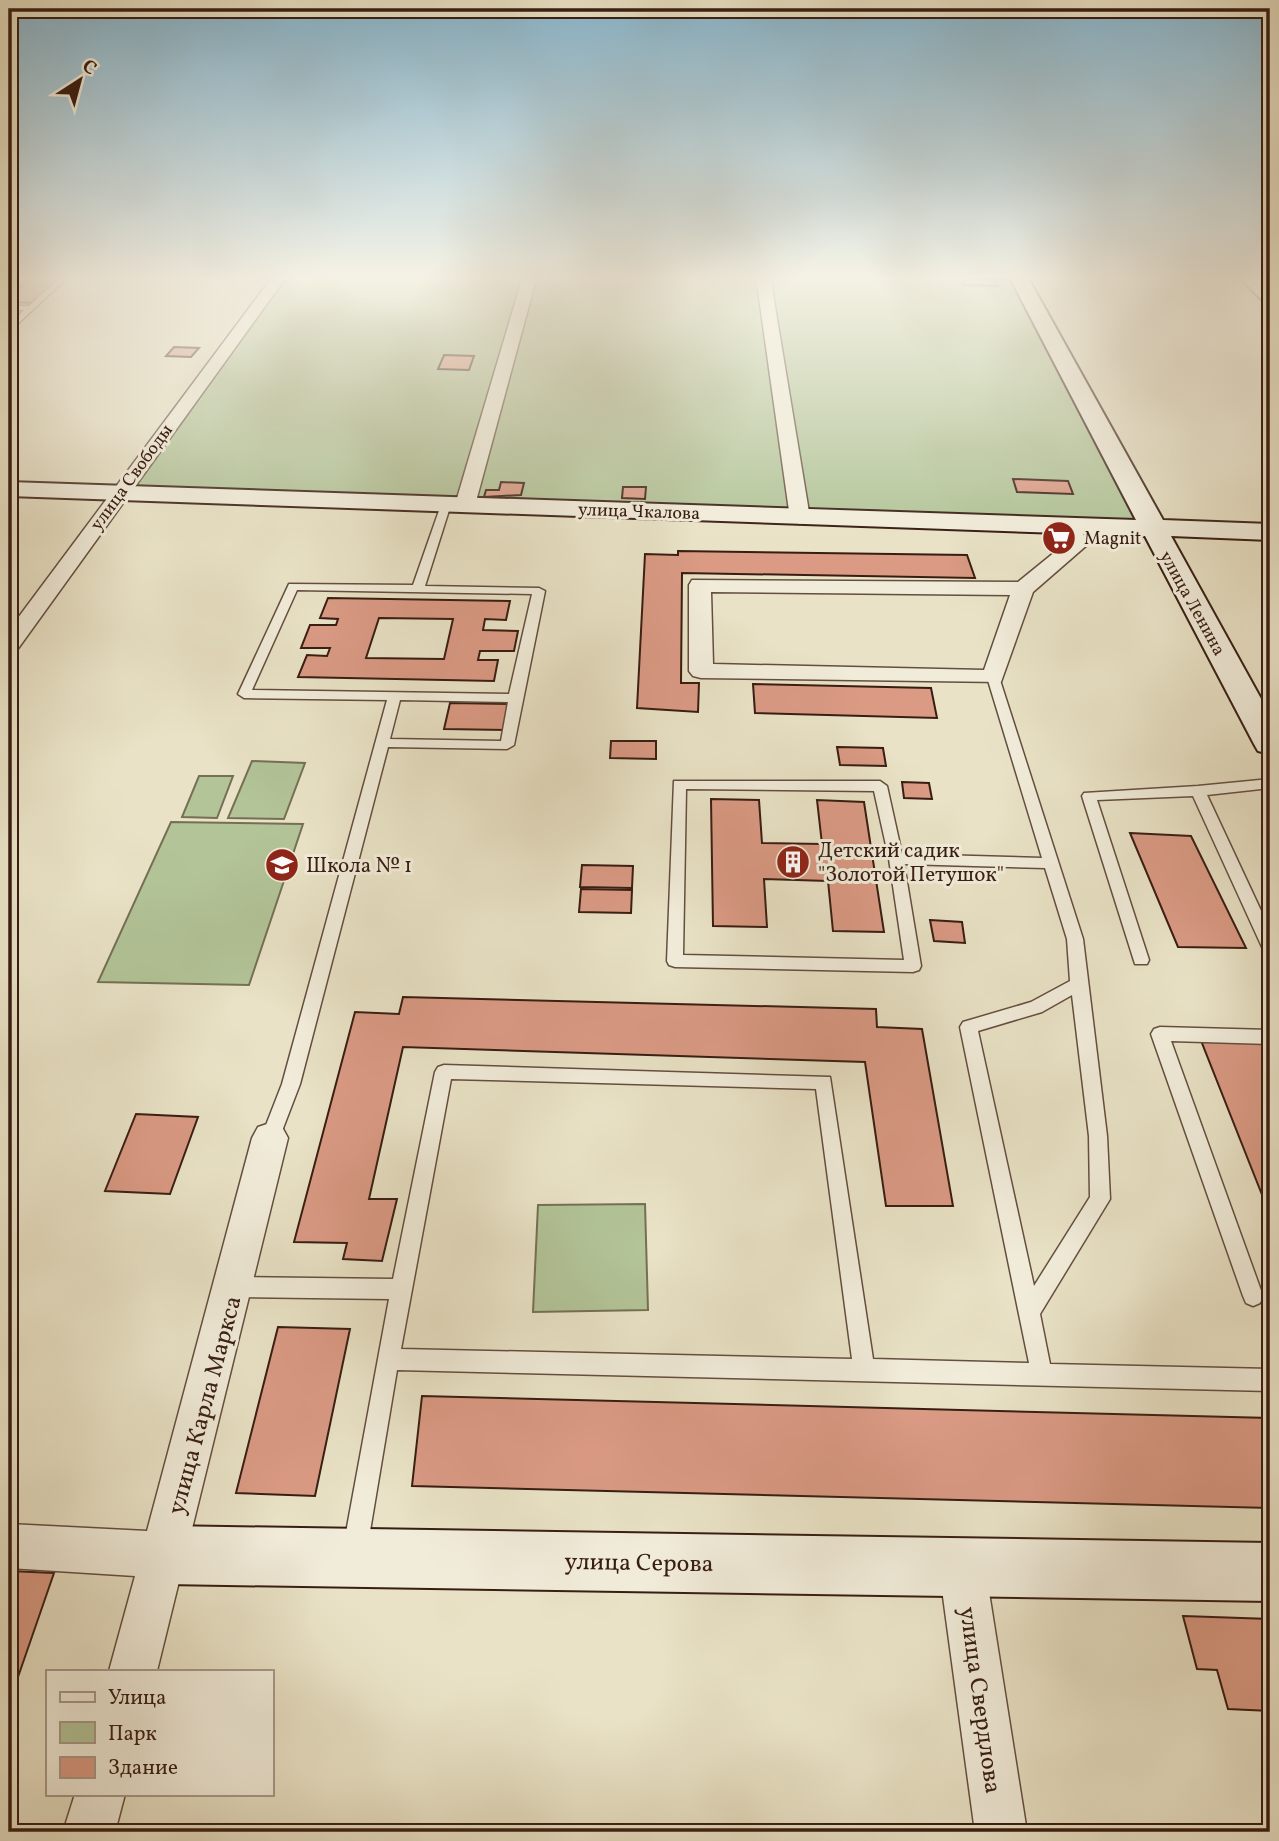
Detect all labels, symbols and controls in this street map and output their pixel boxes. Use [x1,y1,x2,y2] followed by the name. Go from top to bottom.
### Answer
[46,46,116,116] north arrow
[76,54,101,82] text: С
[85,419,180,536] street label: улица Свободы
[577,498,701,527] street label: улица Чкалова
[1040,519,1078,557] supermarket icon: Magnit
[1084,527,1141,552] place label: Magnit
[1153,547,1231,661] street label: улица Ленина
[818,837,1004,890] place label: Детский садик "Золотой Петушок"
[774,843,812,881] building icon: Детский садик "Золотой Петушок"
[263,846,301,884] school or university icon: Школа № 1
[306,852,412,881] place label: Школа № 1
[160,1292,251,1519] street label: улица Карла Маркса
[564,1546,714,1582] street label: улица Серова
[949,1605,1009,1796] street label: улица Свердлова
[46,1670,273,1796] legend
[108,1684,166,1713] text: Улица
[108,1720,157,1749] text: Парк
[108,1754,178,1783] text: Здание

